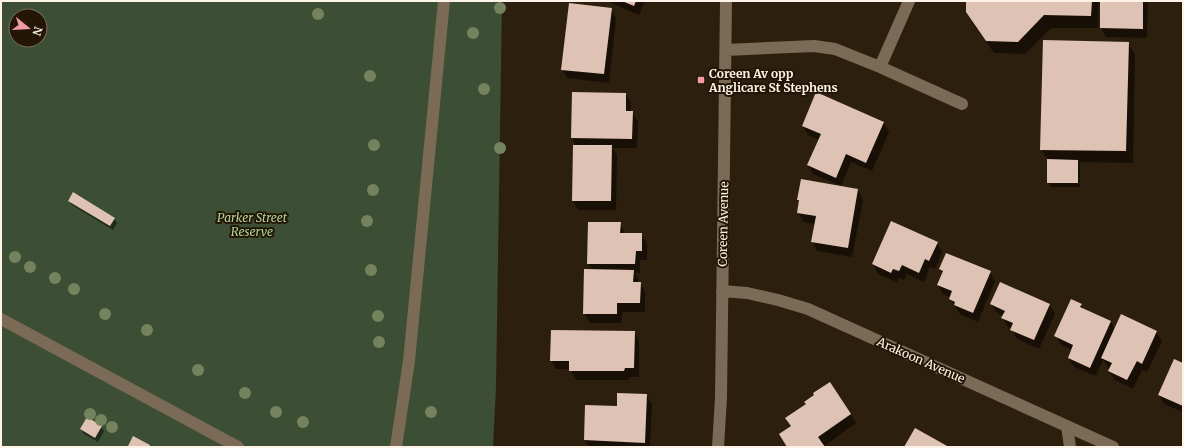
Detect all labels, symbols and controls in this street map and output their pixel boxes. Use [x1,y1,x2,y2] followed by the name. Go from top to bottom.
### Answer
[8,8,48,48] north arrow
[29,25,46,38] text: N
[708,66,838,95] place label: Coreen Av opp Anglicare St Stephens
[696,75,706,85] marker: Coreen Av opp Anglicare St Stephens
[715,181,731,267] street label: Coreen Avenue
[217,210,288,239] park label: Parker Street Reserve
[874,333,967,386] street label: Arakoon Avenue

